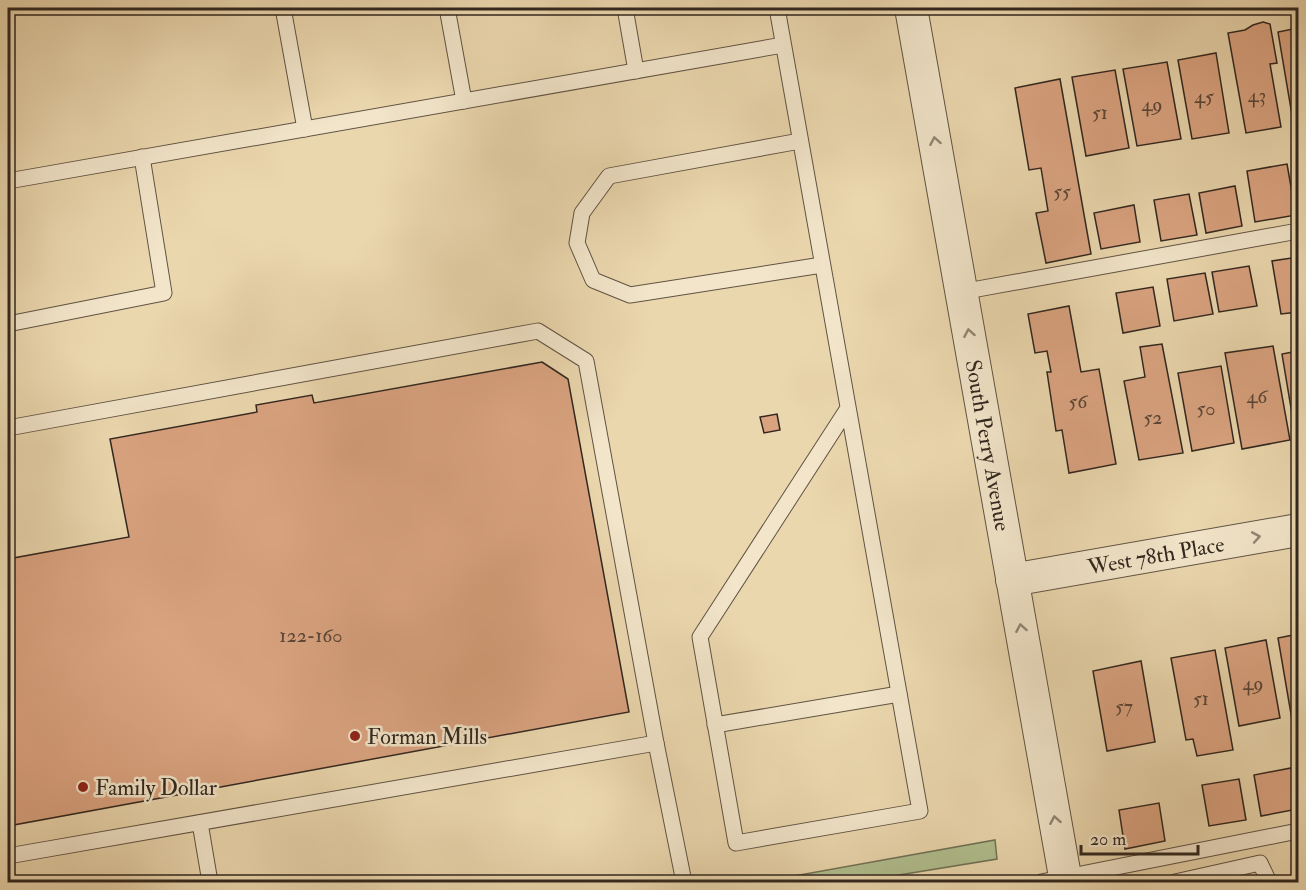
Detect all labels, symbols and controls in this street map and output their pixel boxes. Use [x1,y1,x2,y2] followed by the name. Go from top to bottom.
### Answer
[1248,83,1266,108] house number: 43
[1194,84,1214,109] house number: 45
[1141,92,1163,117] house number: 49
[1092,100,1108,125] house number: 51
[929,136,941,146] one-way arrow
[1053,179,1071,204] house number: 55
[963,328,975,338] one-way arrow
[959,358,1016,533] street label: South Perry Avenue
[1247,384,1268,409] house number: 46
[1069,389,1088,414] house number: 56
[1197,396,1215,421] house number: 50
[1144,405,1162,430] house number: 52
[1084,530,1227,582] street label: West 78th Place
[1251,531,1261,544] one-way arrow
[279,623,343,648] house number: 122-160
[1015,624,1028,634] one-way arrow
[1242,671,1264,696] house number: 49
[1193,686,1209,711] house number: 51
[1115,694,1133,719] house number: 57
[367,723,487,751] place label: Forman Mills
[348,729,362,743] marker: Forman Mills
[95,774,218,802] place label: Family Dollar
[76,780,90,794] marker: Family Dollar
[1049,816,1062,826] one-way arrow
[1081,818,1198,856] scale bar
[1090,828,1126,851] text: 20 m

